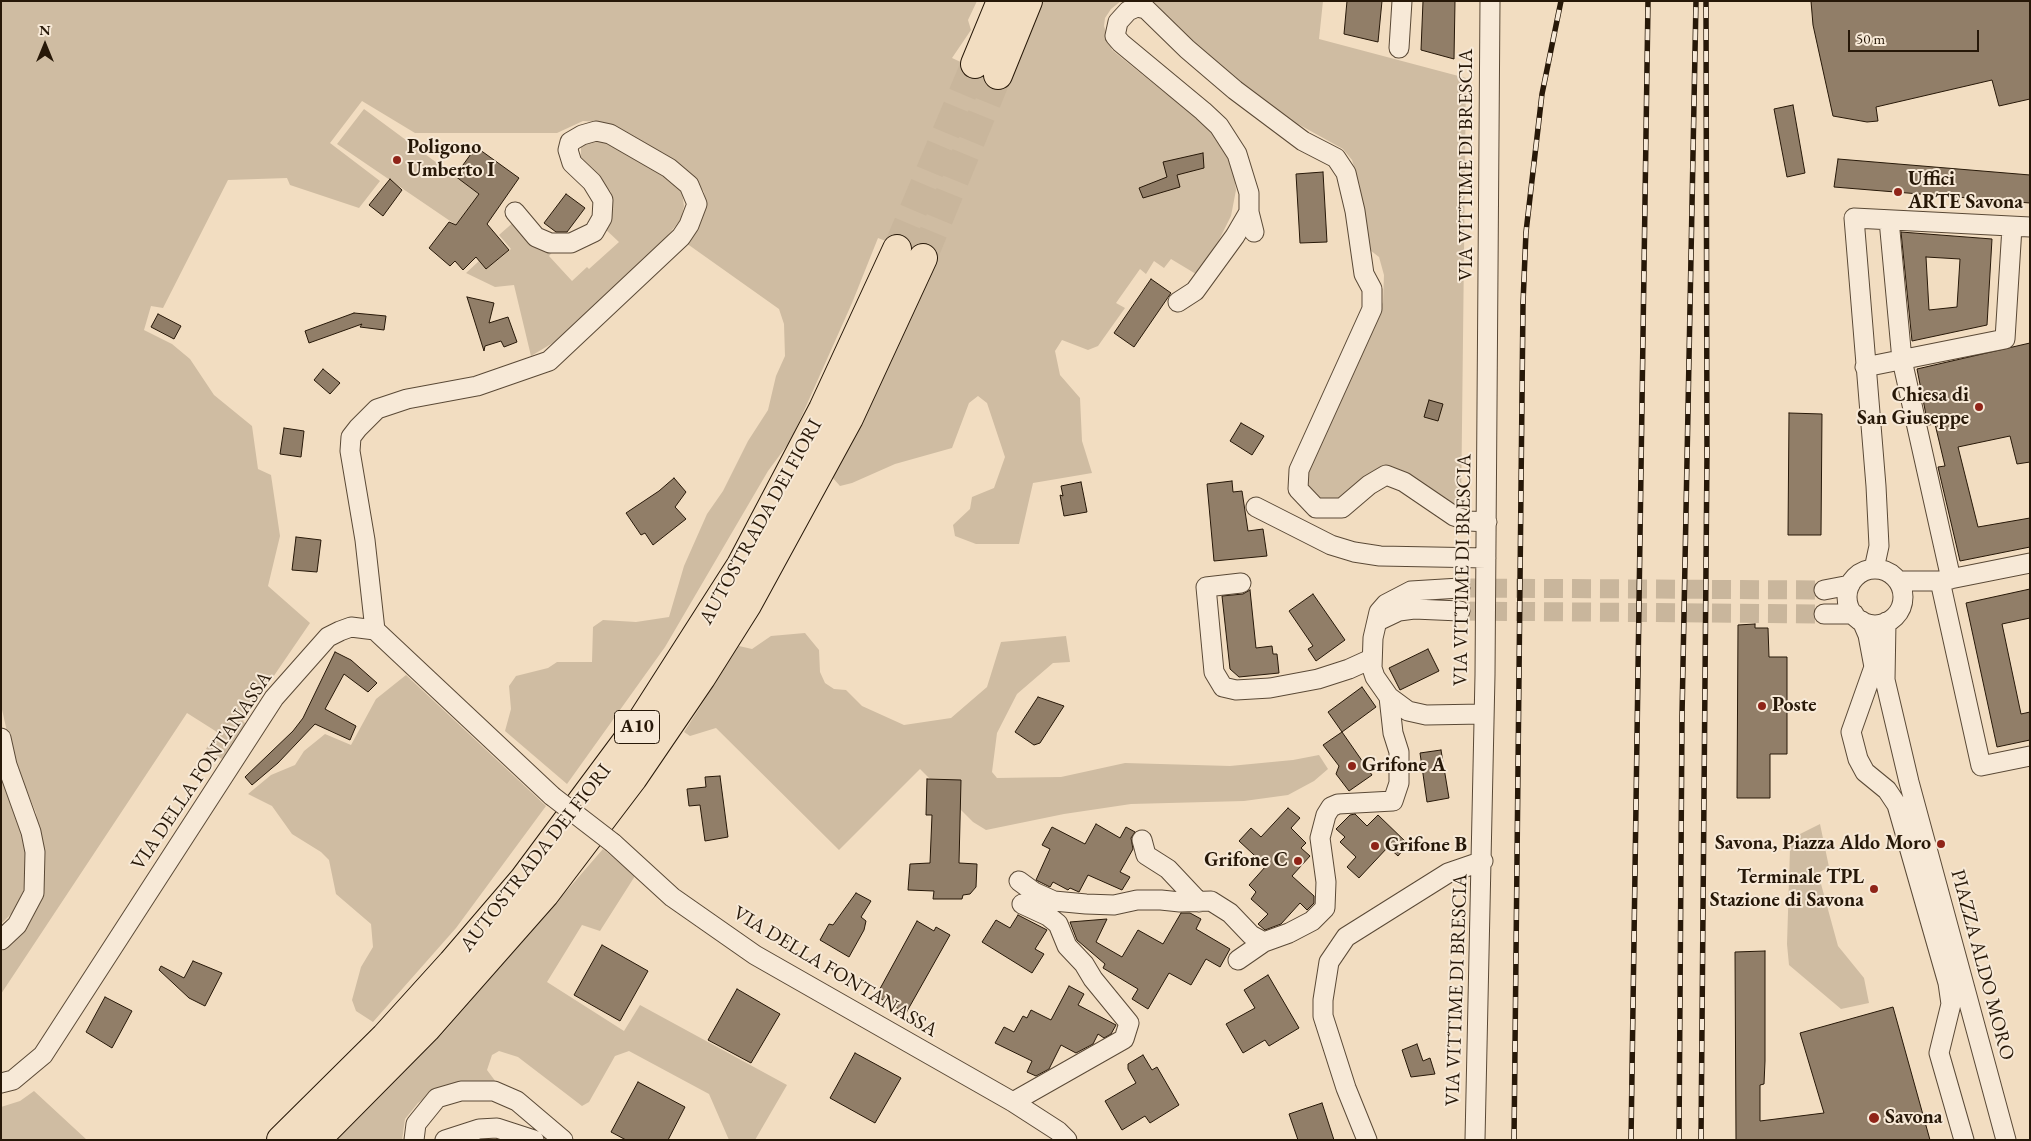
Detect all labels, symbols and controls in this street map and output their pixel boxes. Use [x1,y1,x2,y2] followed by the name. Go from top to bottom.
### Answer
[20,20,70,70] north arrow
[1851,20,1982,52] scale bar
[39,21,51,39] text: N
[1856,29,1885,48] text: 50 m
[1455,49,1479,281] street label: VIA VITTIME DI BRESCIA
[407,136,495,183] place label: Poligono Umberto I
[391,154,403,166] marker: Poligono Umberto I
[1908,168,2023,215] place label: Uffici ARTE Savona
[1892,186,1904,198] marker: Uffici ARTE Savona
[1857,384,1969,431] place label: Chiesa di San Giuseppe
[1973,401,1985,413] marker: Chiesa di San Giuseppe
[694,415,828,629] street label: AUTOSTRADA DEI FIORI
[1449,454,1477,686] street label: VIA VITTIME DI BRESCIA
[126,667,278,875] street label: VIA DELLA FONTANASSA
[1772,694,1817,718] place label: Poste
[1756,700,1768,712] marker: Poste
[614,710,660,744] road number: A10
[1362,754,1446,778] place label: Grifone A
[455,759,617,957] street label: AUTOSTRADA DEI FIORI
[1346,760,1358,772] marker: Grifone A
[1715,832,1931,856] place label: Savona, Piazza Aldo Moro
[1385,834,1467,858] place label: Grifone B
[1935,838,1947,850] marker: Savona, Piazza Aldo Moro
[1369,840,1381,852] marker: Grifone B
[1204,849,1288,873] place label: Grifone C
[1292,855,1304,867] marker: Grifone C
[1710,866,1864,913] place label: Terminale TPL Stazione di Savona
[1945,867,2019,1063] street label: PIAZZA ALDO MORO
[1441,873,1473,1107] street label: VIA VITTIME DI BRESCIA
[1868,883,1880,895] marker: Terminale TPL Stazione di Savona
[728,901,942,1043] street label: VIA DELLA FONTANASSA
[1885,1106,1943,1130] place label: Savona
[1867,1111,1881,1125] marker: Savona

